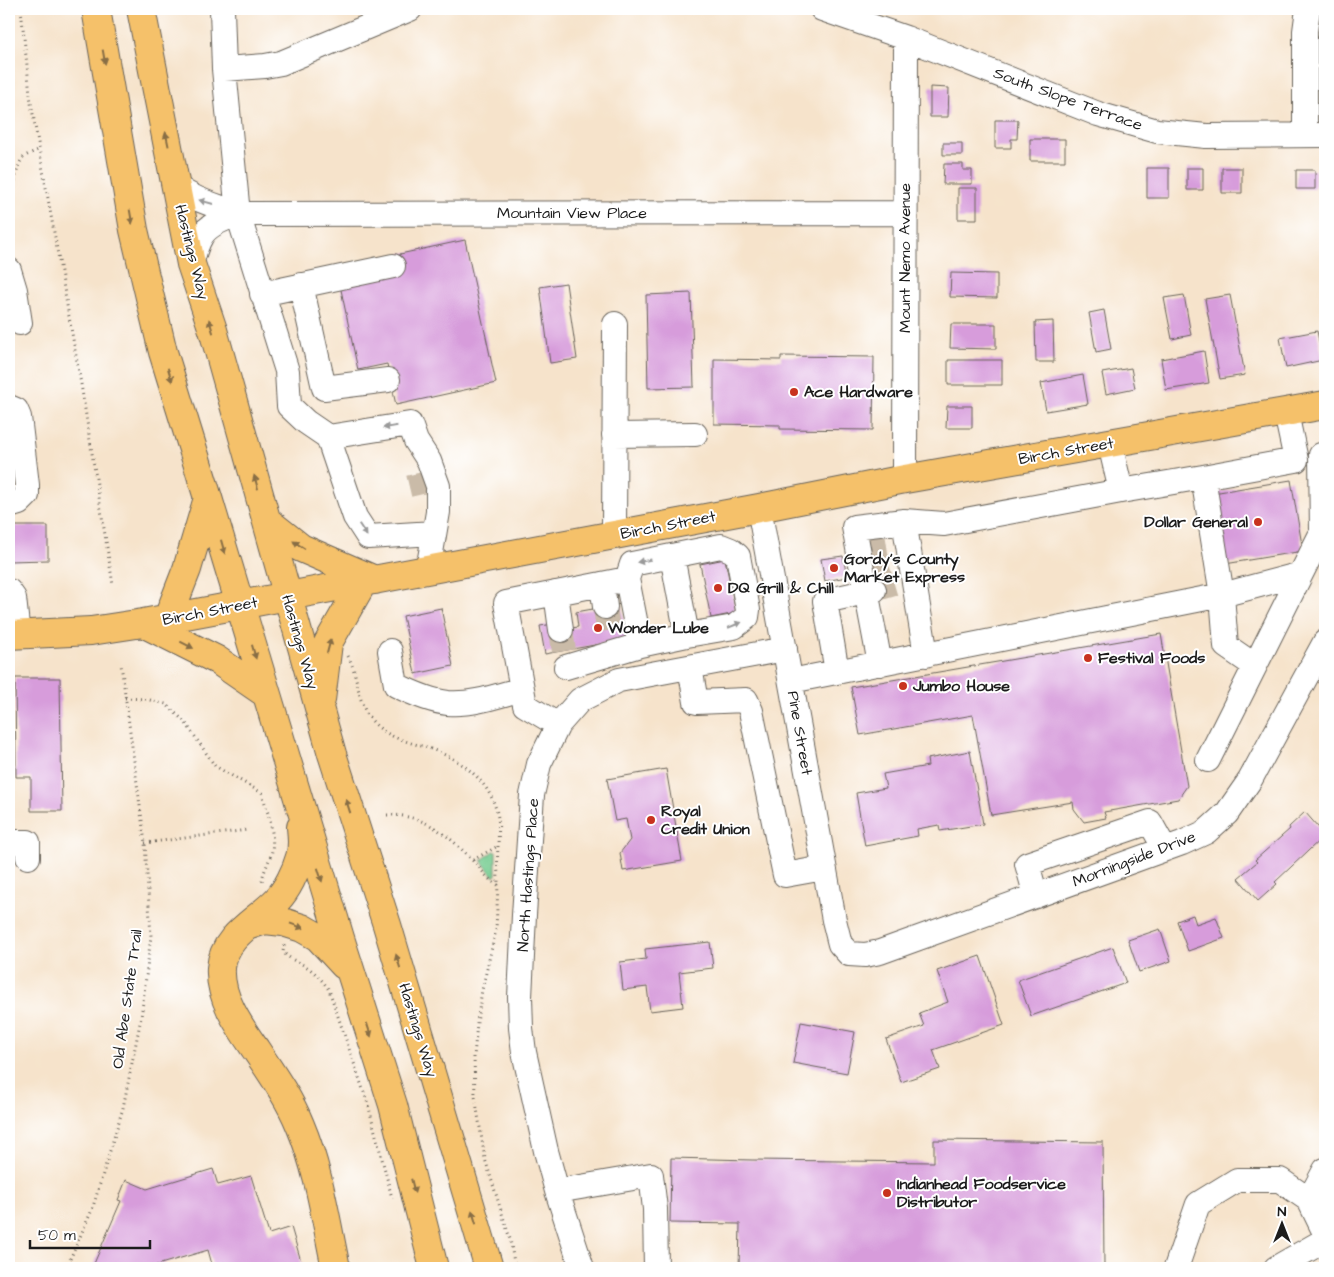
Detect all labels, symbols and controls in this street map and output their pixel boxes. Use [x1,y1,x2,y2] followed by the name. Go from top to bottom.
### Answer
[100,49,108,65] one-way arrow
[990,62,1146,136] street label: South Slope Terrace
[163,132,171,147] one-way arrow
[894,183,916,333] street label: Mount Nemo Avenue
[199,198,214,206] one-way arrow
[169,202,215,302] street label: Hastings Way
[497,202,647,224] street label: Mountain View Place
[128,209,136,225] one-way arrow
[207,318,215,333] one-way arrow
[167,367,175,382] one-way arrow
[804,381,913,403] place label: Ace Hardware
[788,386,800,398] marker: Ace Hardware
[381,423,397,431] one-way arrow
[1017,432,1116,470] street label: Birch Street
[251,474,259,489] one-way arrow
[619,505,718,545] street label: Birch Street
[1144,511,1248,533] place label: Dollar General
[1252,516,1264,528] marker: Dollar General
[358,523,368,536] one-way arrow
[219,539,227,554] one-way arrow
[292,540,306,550] one-way arrow
[844,548,965,588] place label: Gordy's County Market Express
[636,558,652,566] one-way arrow
[828,562,840,574] marker: Gordy's County Market Express
[728,577,834,599] place label: DQ Grill & Chill
[712,582,724,594] marker: DQ Grill & Chill
[161,591,260,631] street label: Birch Street
[275,592,324,692] street label: Hastings Way
[607,617,709,639] place label: Wonder Lube
[728,621,742,629] one-way arrow
[592,622,604,634] marker: Wonder Lube
[325,638,333,653] one-way arrow
[180,641,194,649] one-way arrow
[250,644,258,659] one-way arrow
[1098,647,1205,669] place label: Festival Foods
[1082,652,1094,664] marker: Festival Foods
[912,675,1010,697] place label: Jumbo House
[897,680,909,692] marker: Jumbo House
[782,689,818,777] street label: Pine Street
[512,797,545,953] street label: North Hastings Place
[344,798,352,813] one-way arrow
[661,800,750,840] place label: Royal Credit Union
[645,814,657,826] marker: Royal Credit Union
[1069,825,1199,894] street label: Morningside Drive
[317,867,325,882] one-way arrow
[289,923,304,930] one-way arrow
[106,928,148,1070] street label: Old Abe State Trail
[393,953,401,968] one-way arrow
[392,980,443,1080] street label: Hastings Way
[365,1022,373,1037] one-way arrow
[897,1173,1066,1213] place label: Indianhead Foodservice Distributor
[409,1178,417,1194] one-way arrow
[881,1187,893,1199] marker: Indianhead Foodservice Distributor
[1256,1200,1306,1250] north arrow
[1278,1202,1287,1222] text: N
[469,1209,477,1224] one-way arrow
[30,1217,150,1249] scale bar
[38,1225,76,1246] text: 50 m

